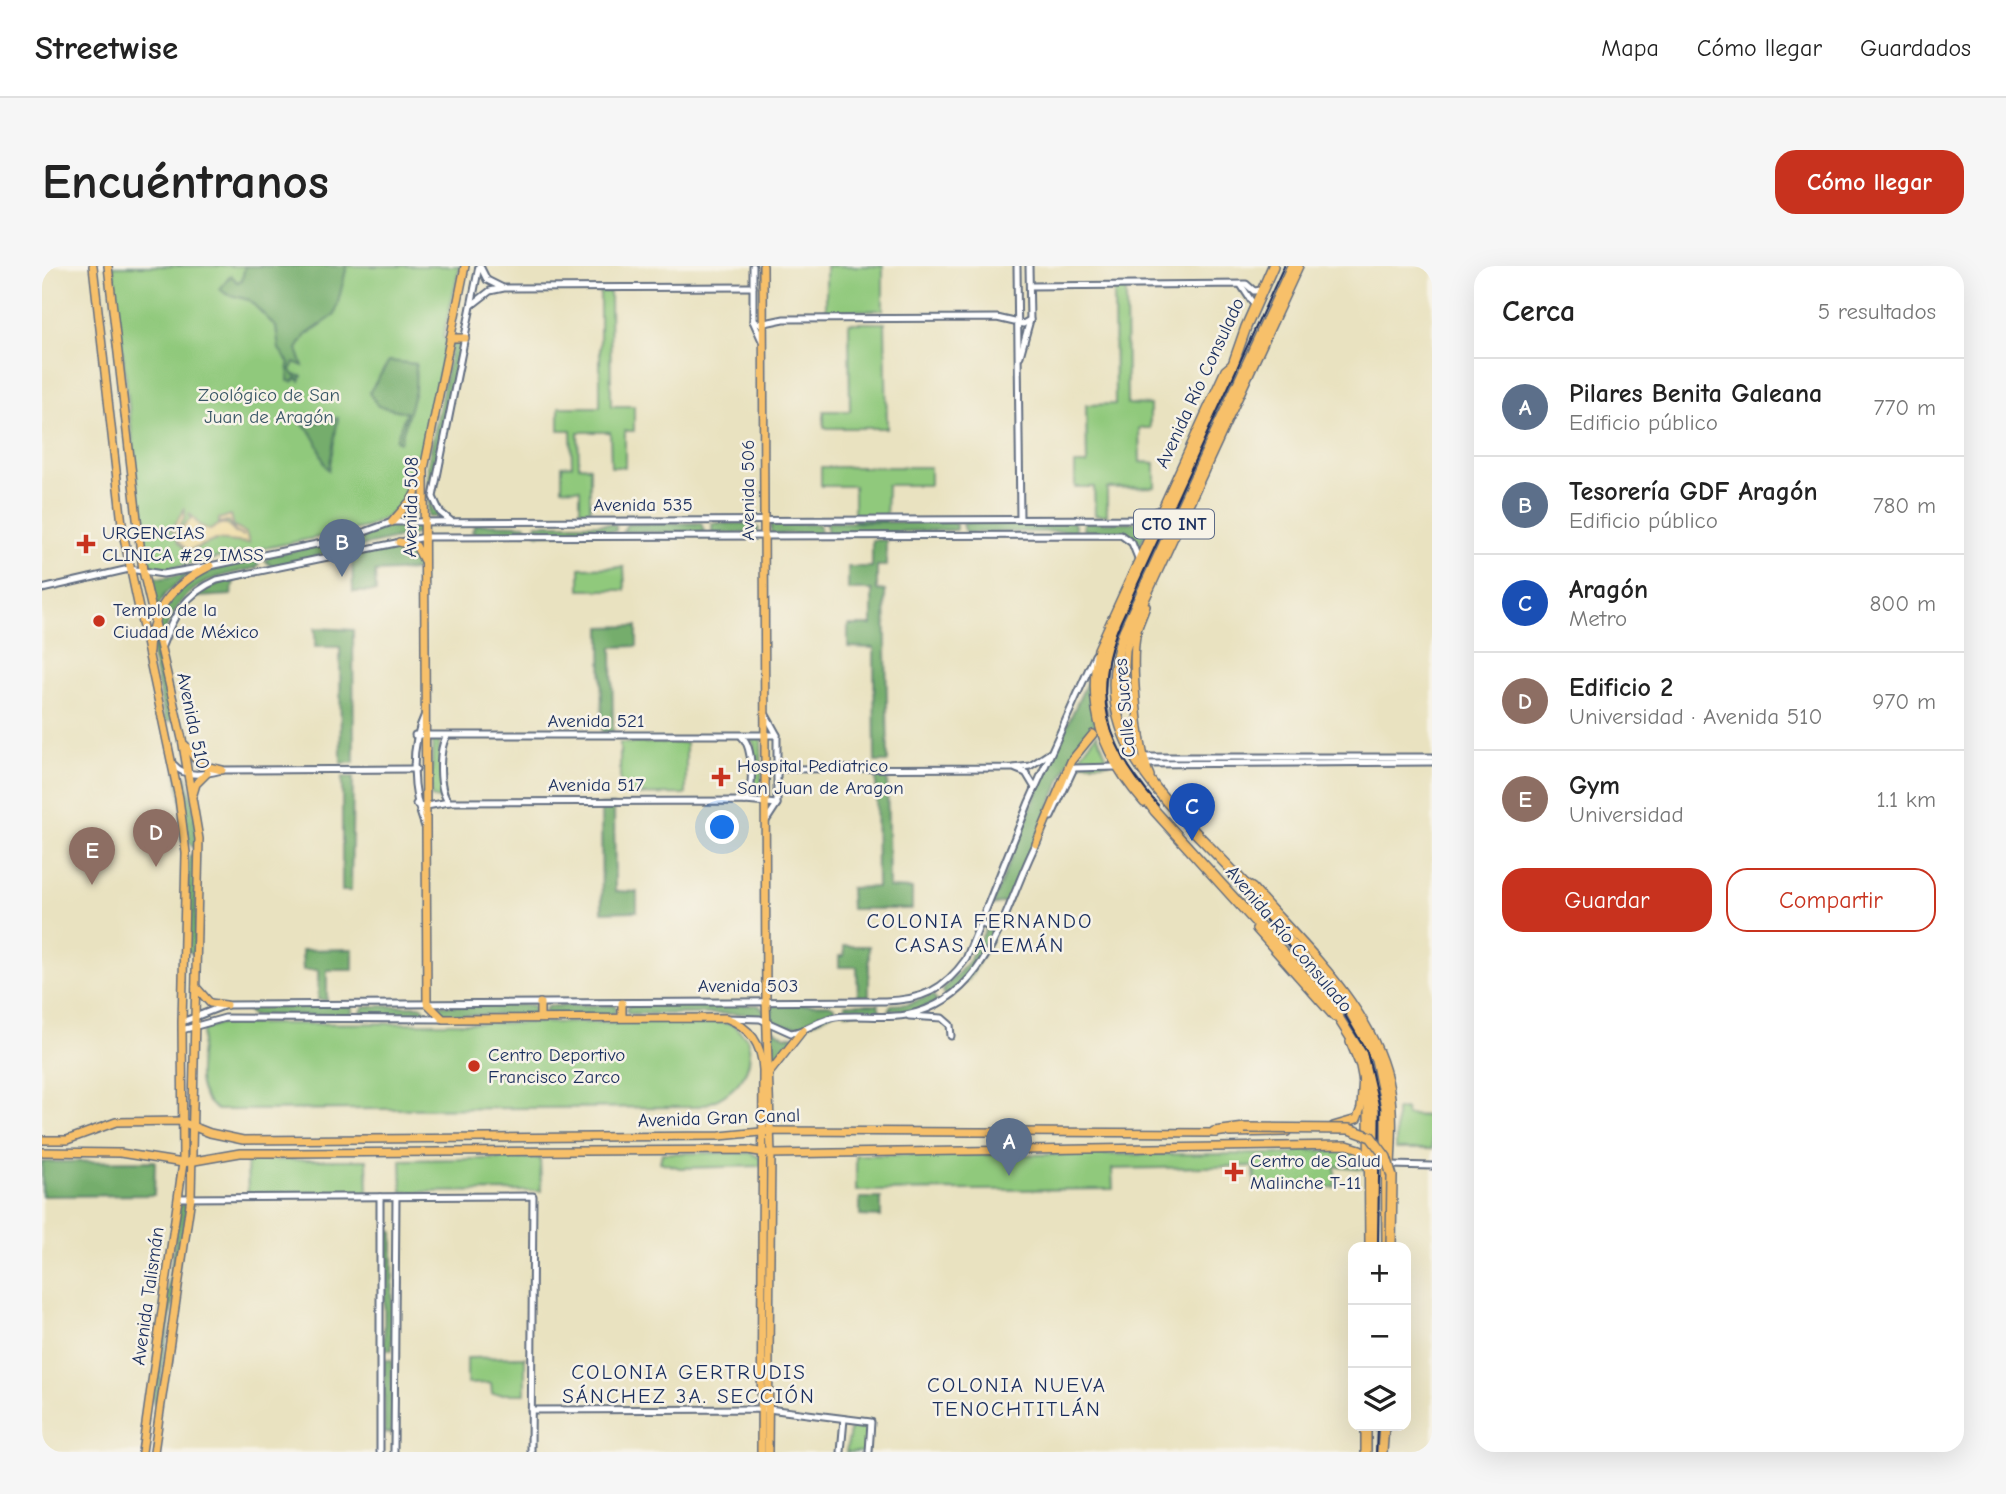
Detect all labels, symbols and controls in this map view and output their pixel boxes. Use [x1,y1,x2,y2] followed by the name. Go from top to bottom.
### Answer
[35,29,178,67] text: Streetwise
[1601,34,1659,62] text: Mapa
[1697,34,1822,62] text: Cómo llegar
[1860,34,1971,62] text: Guardados
[1775,150,1964,214] button: Cómo llegar
[42,154,329,210] text: Encuéntranos
[1151,294,1249,472] street label: Avenida Río Consulado
[1502,294,1575,329] text: Cerca
[1818,298,1936,325] text: 5 resultados
[1569,379,1822,409] text: Pilares Benita Galeana
[198,384,340,428] park label: Zoológico de San Juan de Aragón
[1519,394,1531,421] text: A
[1874,394,1936,421] text: 770 m
[1569,409,1718,436] text: Edificio público
[737,439,759,541] street label: Avenida 506
[399,456,423,558] street label: Avenida 508
[1569,477,1818,507] text: Tesorería GDF Aragón
[1518,492,1532,519] text: B
[1873,492,1936,519] text: 780 m
[593,494,693,516] street label: Avenida 535
[1569,507,1718,534] text: Edificio público
[1134,510,1214,538] road number: CTO INT
[319,519,365,577] pin: B
[102,522,264,566] place label: URGENCIAS CLINICA #29 IMSS
[76,534,96,554] marker: URGENCIAS CLINICA #29 IMSS
[1569,575,1648,605] text: Aragón
[1518,590,1532,617] text: C
[1869,590,1936,617] text: 800 m
[113,599,259,643] place label: Templo de la Ciudad de México
[1569,605,1627,632] text: Metro
[91,613,107,629] marker: Templo de la Ciudad de México
[1110,657,1140,759] street label: Calle Sucres
[172,671,214,771] street label: Avenida 510
[1569,673,1673,703] text: Edificio 2
[1518,688,1532,715] text: D
[1872,688,1936,715] text: 970 m
[1569,703,1822,730] text: Universidad · Avenida 510
[548,710,644,732] street label: Avenida 521
[737,755,904,799] place label: Hospital Pediatrico San Juan de Aragon
[711,767,731,787] marker: Hospital Pediatrico San Juan de Aragon
[1569,771,1620,801] text: Gym
[548,774,644,796] street label: Avenida 517
[1169,783,1215,841] pin: C
[1518,786,1532,813] text: E
[1876,786,1936,813] text: 1.1 km
[1569,801,1684,828] text: Universidad
[133,809,179,867] pin: D
[705,810,739,844] your location
[69,827,115,885] pin: E
[1221,861,1357,1017] street label: Avenida Río Consulado
[1502,868,1712,932] button: Guardar
[1726,868,1936,932] button: Compartir
[867,909,1093,957] district label: COLONIA FERNANDO CASAS ALEMÁN
[698,975,798,997] street label: Avenida 503
[488,1044,625,1088] place label: Centro Deportivo Francisco Zarco
[466,1058,482,1074] marker: Centro Deportivo Francisco Zarco
[637,1104,801,1132] street label: Avenida Gran Canal
[986,1118,1032,1176] pin: A
[1250,1150,1381,1194] place label: Centro de Salud Malinche T-11
[1224,1162,1244,1182] marker: Centro de Salud Malinche T-11
[127,1225,169,1367] street label: Avenida Talismán
[1348,1242,1411,1431] map controls
[1348,1242,1411,1305] button: +
[1348,1305,1411,1368] button: −
[562,1360,816,1408] district label: COLONIA GERTRUDIS SÁNCHEZ 3A. SECCIÓN
[1348,1368,1411,1431] button: layers
[927,1373,1107,1421] district label: COLONIA NUEVA TENOCHTITLÁN

